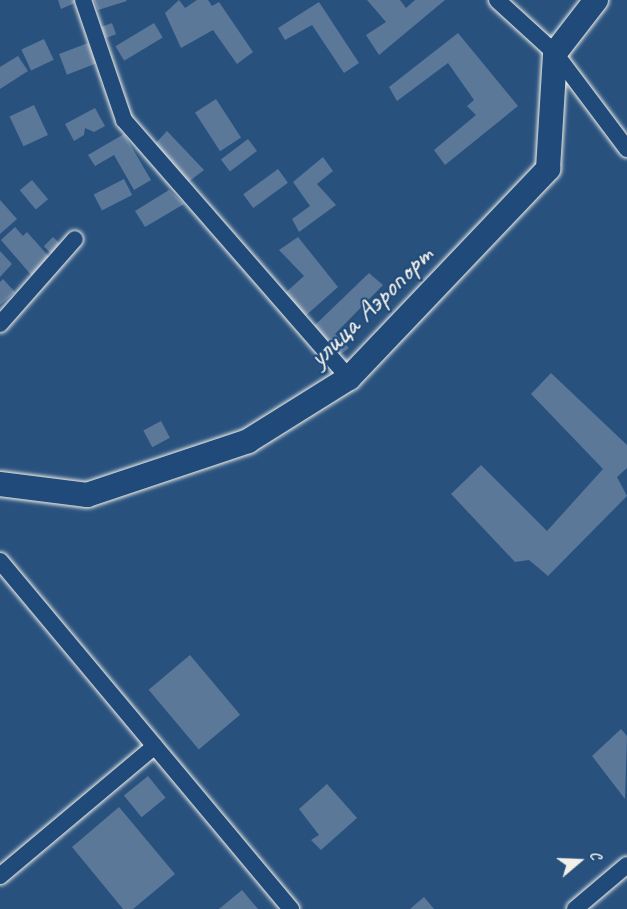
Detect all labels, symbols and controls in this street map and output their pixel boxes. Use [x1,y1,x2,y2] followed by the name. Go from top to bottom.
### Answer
[300,238,440,374] street label: улица Аэропорт
[549,831,609,891] north arrow
[585,848,607,862] text: С

